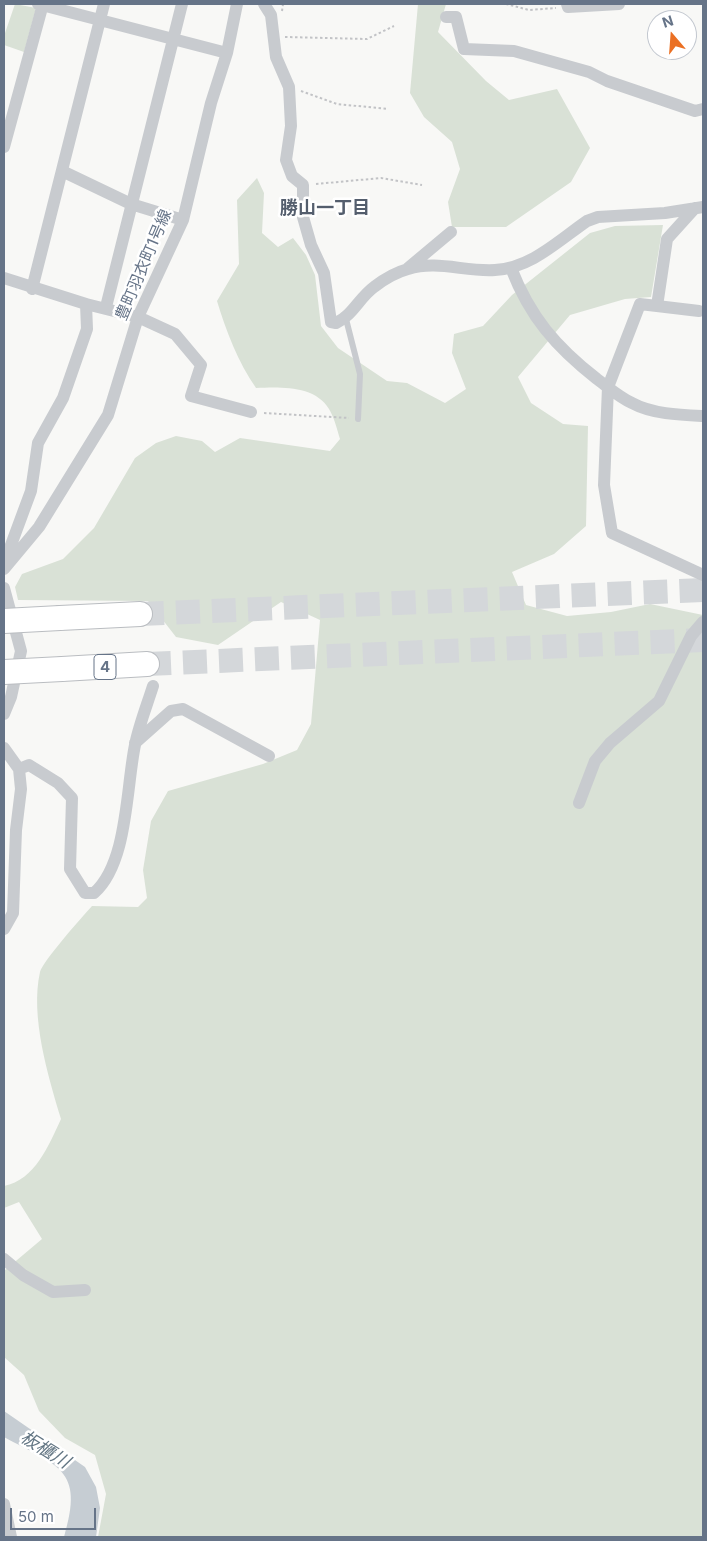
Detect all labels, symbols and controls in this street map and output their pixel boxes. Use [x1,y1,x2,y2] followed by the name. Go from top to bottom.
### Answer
[647,10,697,60] north arrow
[660,11,675,31] text: N
[280,198,370,220] district label: 勝山一丁目
[112,207,176,323] street label: 豊町羽衣町1号線
[94,654,116,680] road number: 4
[16,1427,74,1473] water label: 板櫃川
[12,1498,99,1530] scale bar
[18,1507,54,1526] text: 50 m

